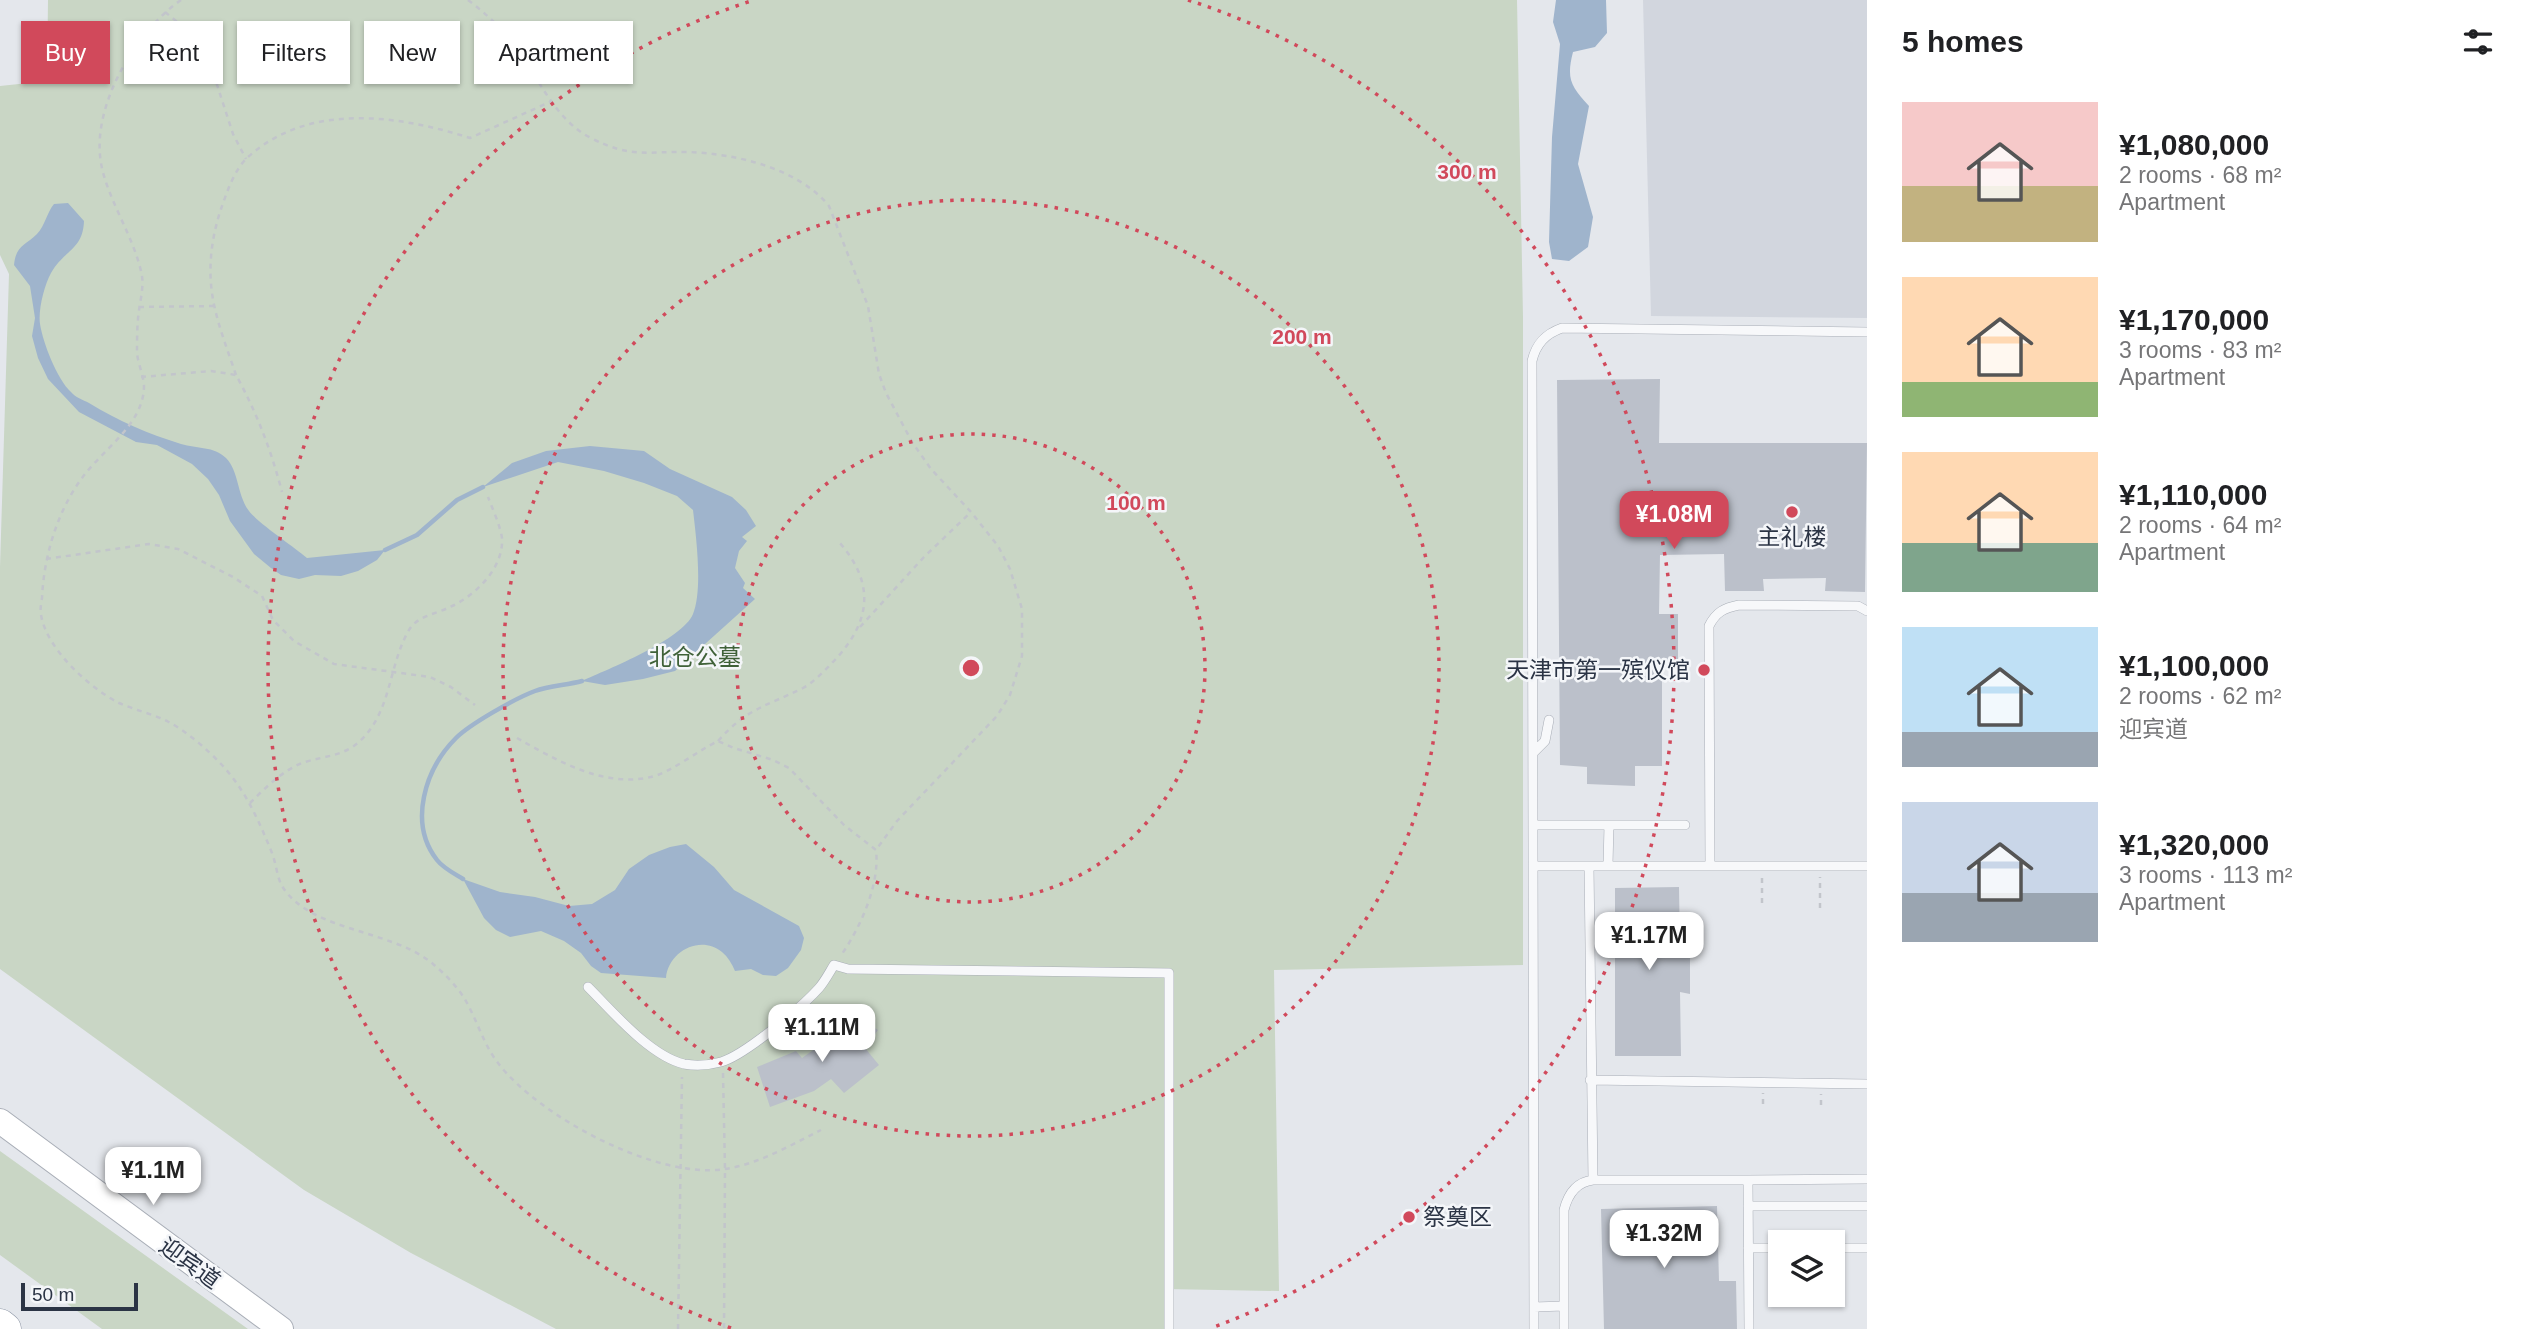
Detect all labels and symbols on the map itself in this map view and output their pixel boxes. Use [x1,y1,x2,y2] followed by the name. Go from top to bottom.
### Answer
[1437,160,1497,183] text: 300 m
[1272,325,1332,348] text: 200 m
[1106,491,1166,514] text: 100 m
[1617,491,1731,551] pin: ¥1.08M
[1784,504,1800,520] marker: 主礼楼
[1758,524,1827,550] place label: 主礼楼
[649,644,741,670] park label: 北仓公墓
[959,656,983,680] centre of rings
[1506,657,1690,683] place label: 天津市第一殡仪馆
[1696,662,1712,678] marker: 天津市第一殡仪馆
[1592,912,1706,972] pin: ¥1.17M
[765,1004,879,1064] pin: ¥1.11M
[104,1148,202,1207] pin: ¥1.1M
[1423,1204,1492,1230] place label: 祭奠区
[1401,1209,1417,1225] marker: 祭奠区
[1607,1210,1721,1270] pin: ¥1.32M
[154,1232,226,1294] street label: 迎宾道
[21,1280,138,1312] scale bar

